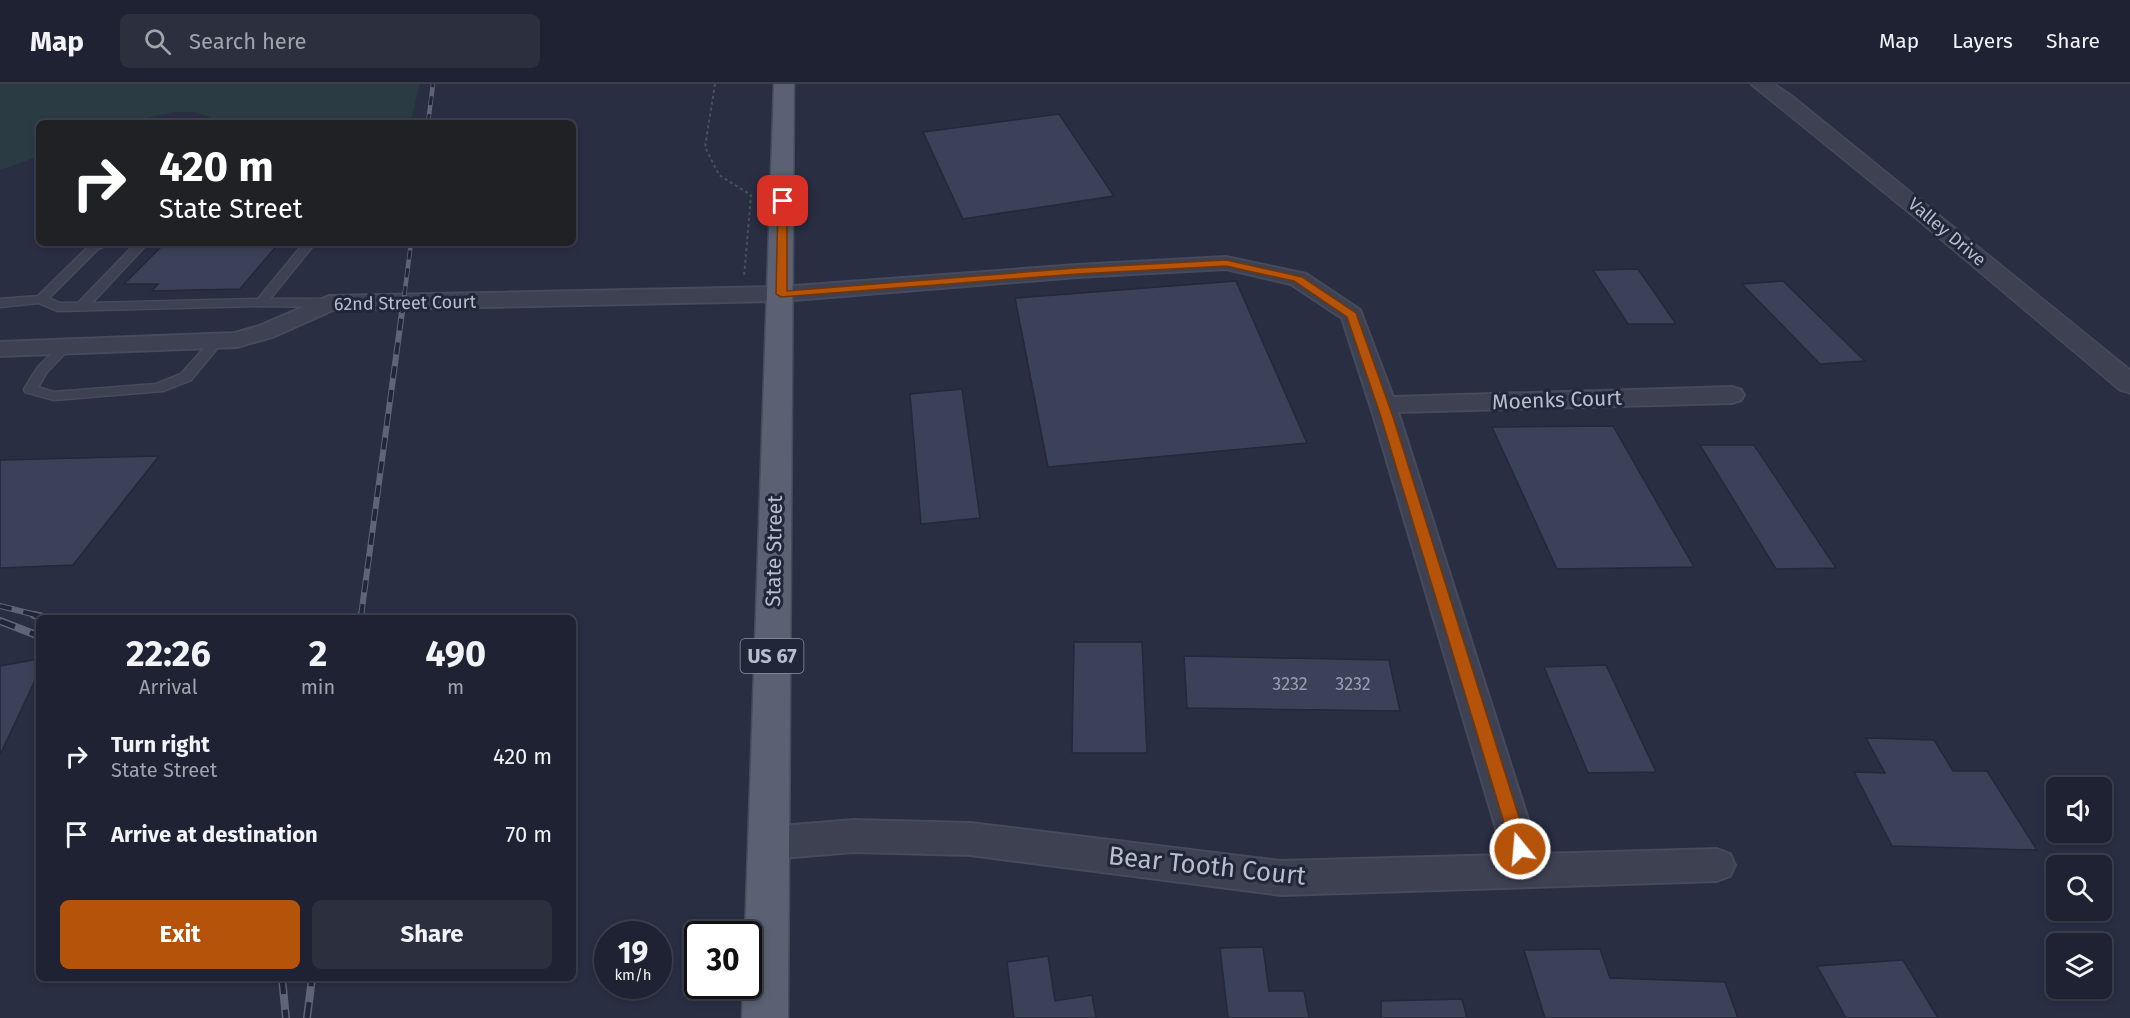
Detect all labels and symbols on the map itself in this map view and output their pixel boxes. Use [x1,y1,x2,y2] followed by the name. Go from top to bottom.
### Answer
[757,175,808,226] pin
[1904,193,1990,271] street label: Valley Drive
[334,291,477,315] street label: 62nd Street Court
[1492,385,1623,415] street label: Moenks Court
[760,495,788,607] street label: State Street
[740,639,804,673] road number: US 67
[1272,673,1308,695] house number: 3232
[1335,673,1371,695] house number: 3232
[1488,817,1552,881] position arrow
[1107,840,1308,892] street label: Bear Tooth Court
[684,921,762,999] speed limit sign: 30

